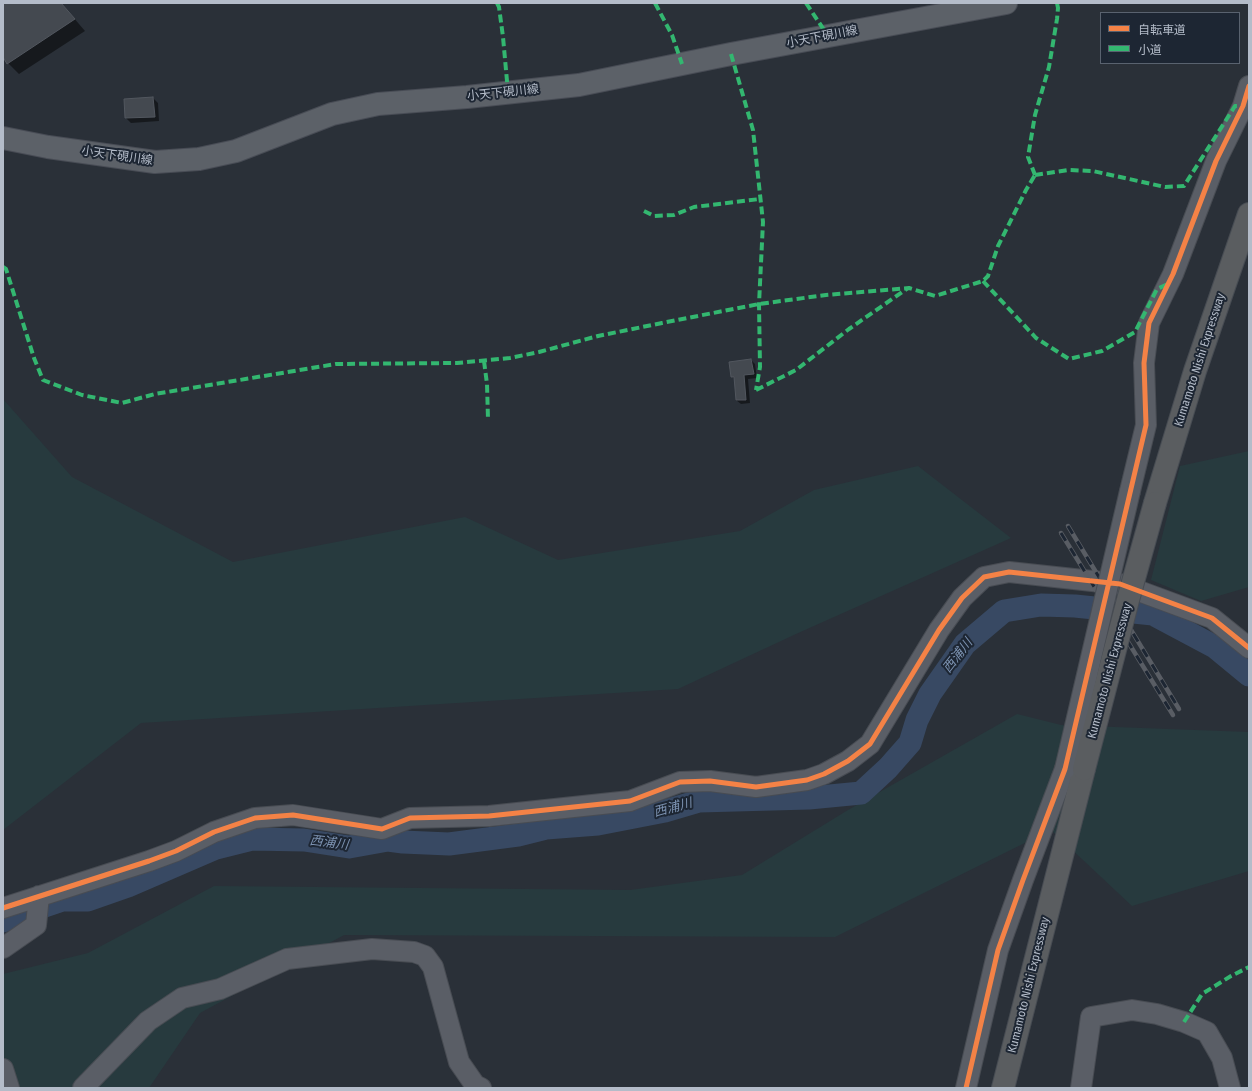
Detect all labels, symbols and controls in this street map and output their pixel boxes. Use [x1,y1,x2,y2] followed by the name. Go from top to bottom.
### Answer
[1100,12,1240,64] legend
[785,23,859,51] street label: 小天下硯川線
[1138,23,1186,37] text: 自転車道
[1138,43,1162,57] text: 小道
[466,82,540,104] street label: 小天下硯川線
[80,144,154,168] street label: 小天下硯川線
[1172,291,1228,429] street label: Kumamoto Nishi Expressway
[1085,602,1135,740] street label: Kumamoto Nishi Expressway
[940,636,976,676] water label: 西浦川
[652,795,694,821] water label: 西浦川
[309,833,349,853] water label: 西浦川
[1005,916,1053,1054] street label: Kumamoto Nishi Expressway

